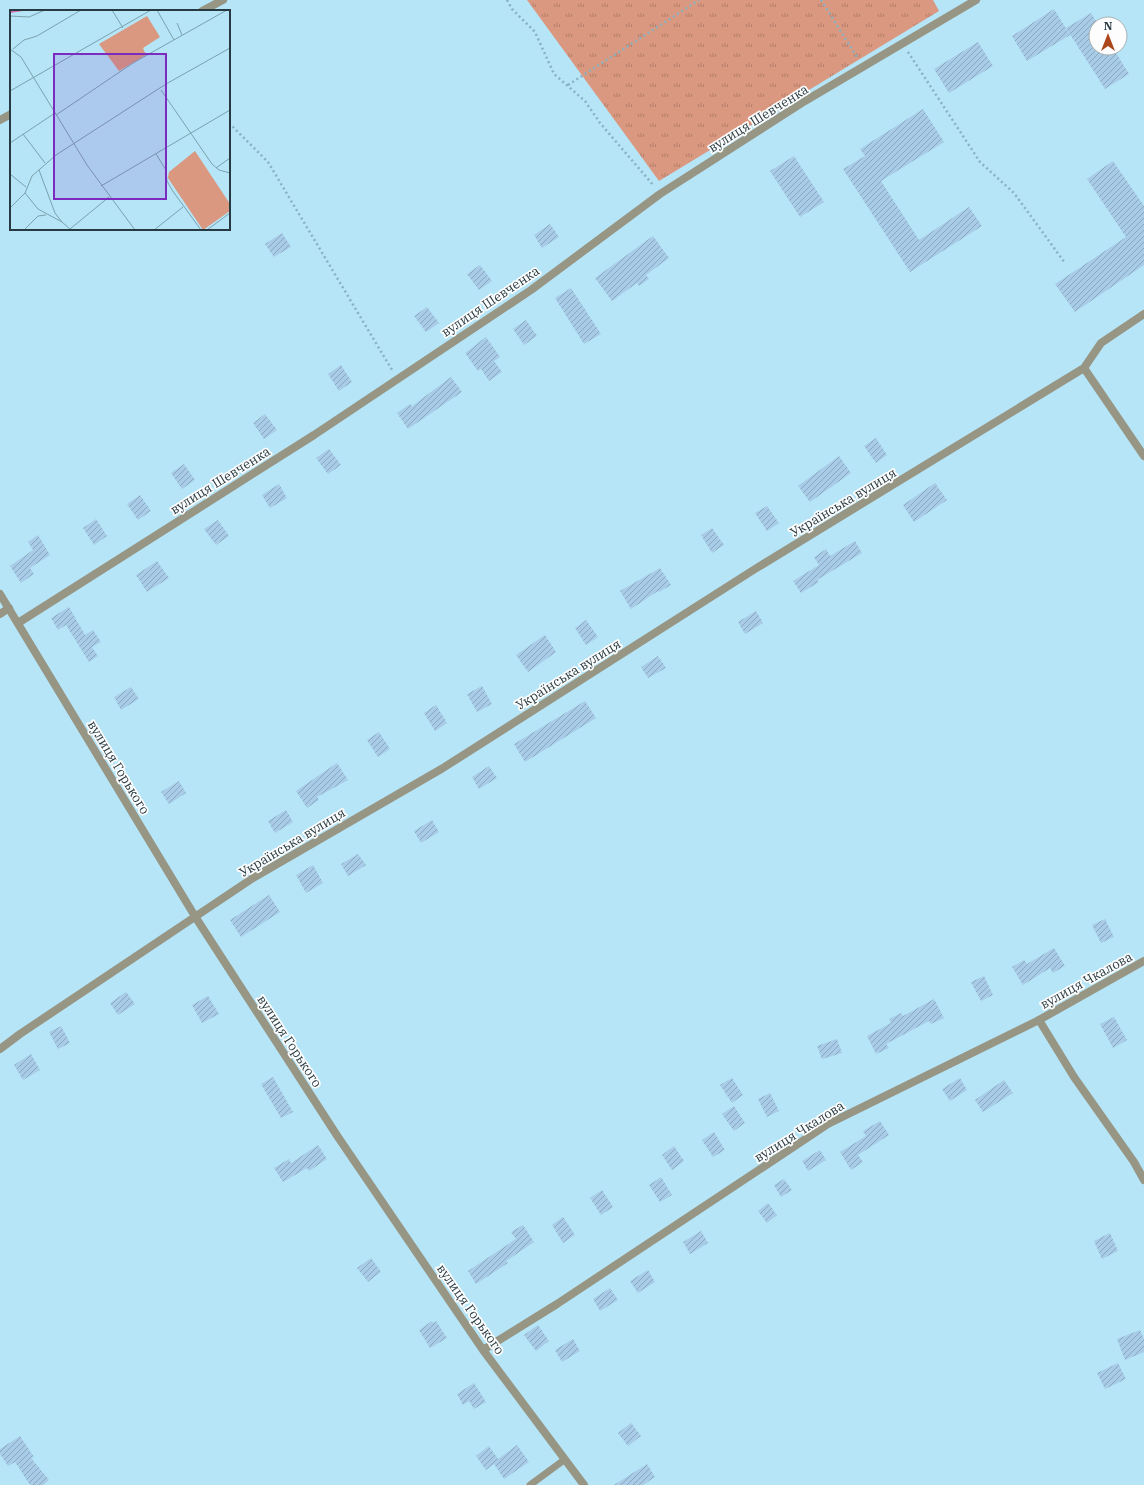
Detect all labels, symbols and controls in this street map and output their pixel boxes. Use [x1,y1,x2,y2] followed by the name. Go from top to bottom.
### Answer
[10,10,230,230] inset map
[1088,16,1128,56] north arrow
[1104,19,1113,33] text: N
[705,81,811,156] street label: вулиця Шевченка
[438,262,543,341] street label: вулиця Шевченка
[167,443,273,518] street label: вулиця Шевченка
[787,464,899,541] street label: Українська вулиця
[513,635,624,714] street label: Українська вулиця
[84,717,153,817] street label: вулиця Горького
[236,804,348,881] street label: Українська вулиця
[1037,948,1135,1013] street label: вулиця Чкалова
[253,992,326,1091] street label: вулиця Горького
[751,1097,847,1166] street label: вулиця Чкалова
[433,1261,508,1358] street label: вулиця Горького

